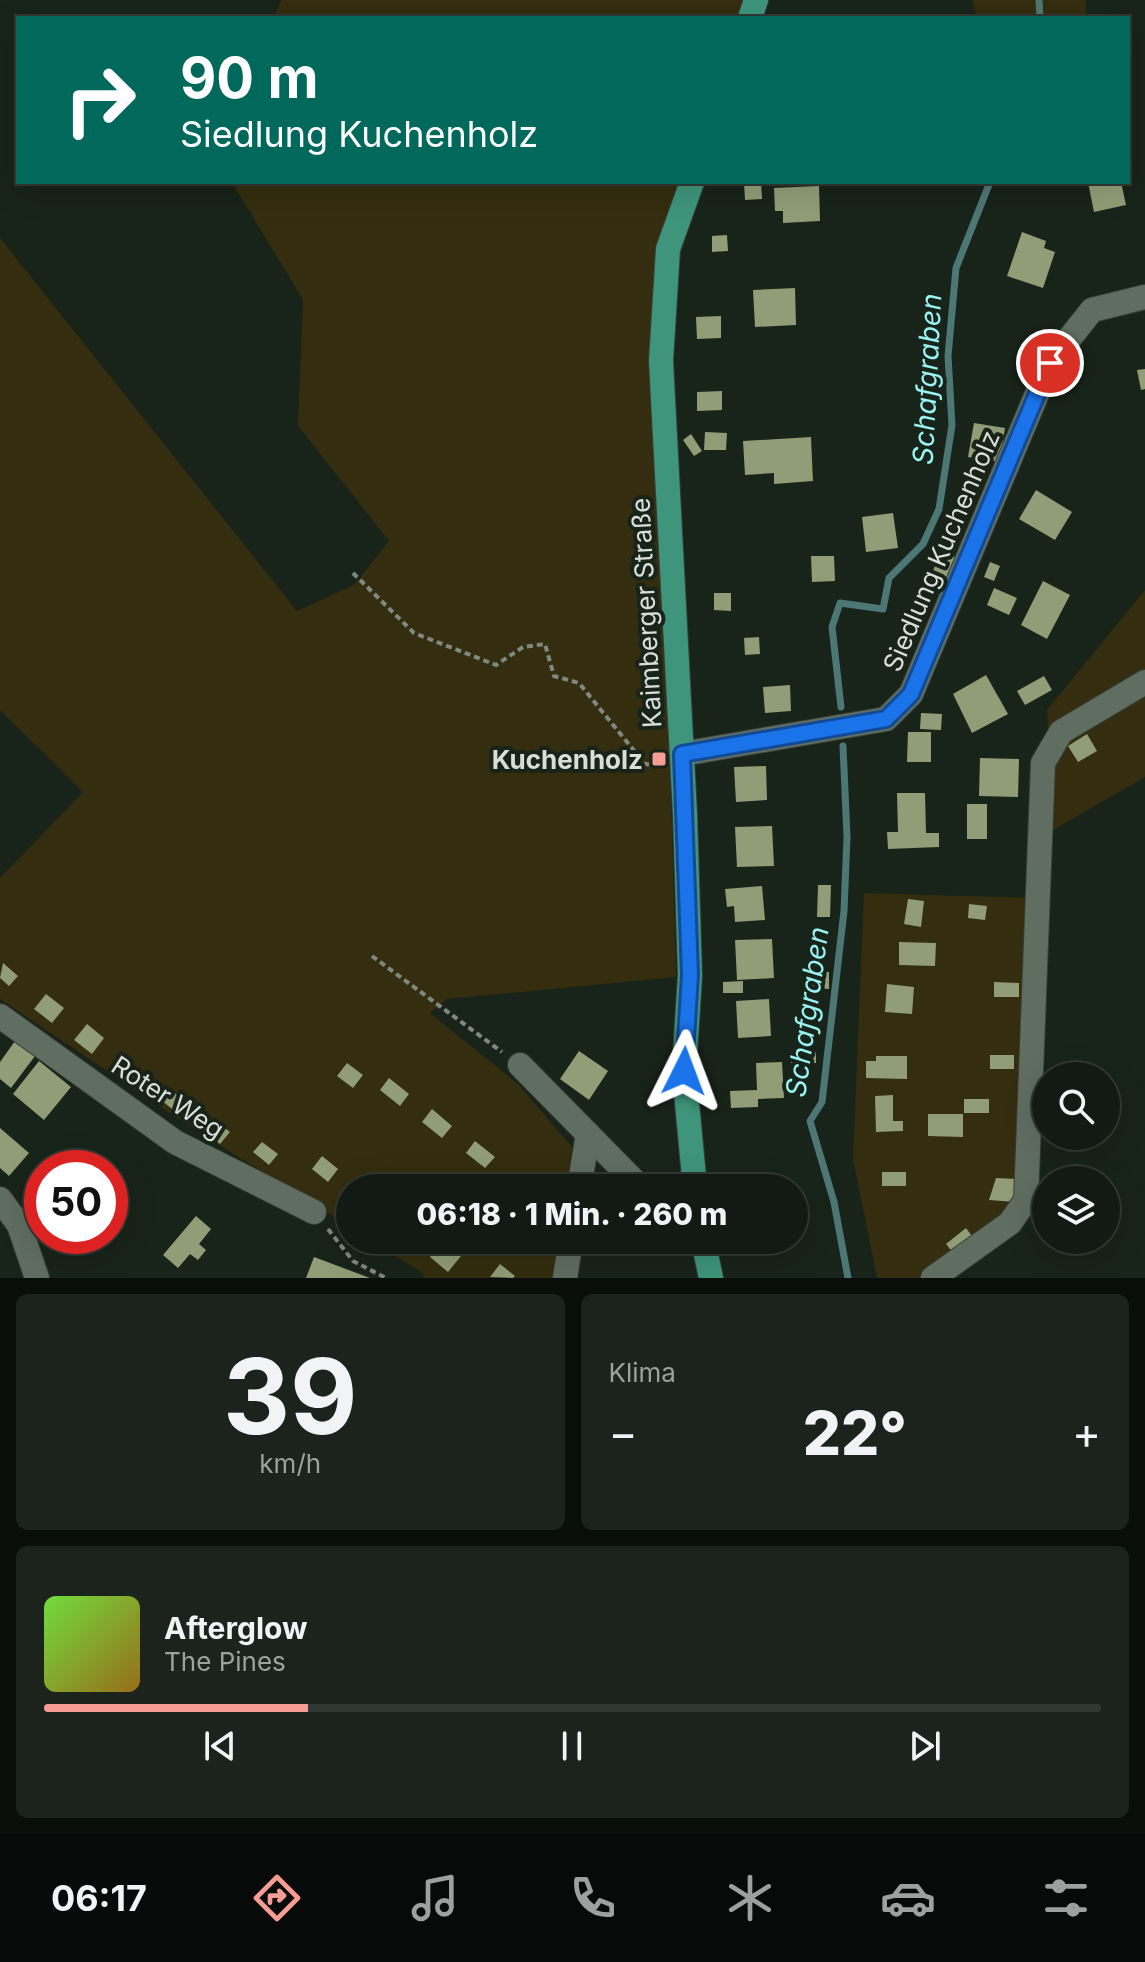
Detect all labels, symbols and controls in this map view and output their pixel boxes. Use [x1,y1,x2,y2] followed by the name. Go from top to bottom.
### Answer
[180,44,319,112] text: 90 m
[48,48,152,152] icon: right
[180,112,538,156] text: Siedlung Kuchenholz
[906,292,948,466] water label: Schafgraben
[1016,329,1084,397] pin
[1028,341,1072,385] icon: arrive
[876,426,1006,676] street label: Siedlung Kuchenholz
[624,497,668,729] street label: Kaimberger Straße
[492,744,643,775] place label: Kuchenholz
[650,750,668,768] marker: Kuchenholz
[778,925,836,1099] water label: Schafgraben
[642,1029,726,1113] position arrow
[106,1049,230,1145] street label: Roter Weg
[1032,1062,1120,1254] map controls
[1032,1062,1120,1150] button: search
[24,1150,128,1254] speed limit sign: 50
[1032,1166,1120,1254] button: layers
[417,1196,727,1232] text: 06:18 · 1 Min. · 260 m
[223,1333,358,1459] text: 39
[609,1357,676,1388] text: Klima
[803,1397,907,1469] text: 22°
[609,1406,638,1460] text: −
[1072,1406,1101,1460] text: +
[259,1448,321,1479] text: km/h
[164,1610,308,1646] text: Afterglow
[164,1646,286,1677] text: The Pines
[198,1724,242,1768] icon: previous
[550,1724,594,1768] icon: pause
[903,1724,947,1768] icon: next
[249,1870,305,1926] icon: directions
[407,1870,463,1926] icon: music
[565,1870,621,1926] icon: phone
[722,1870,778,1926] icon: climate
[880,1870,936,1926] icon: car
[1038,1870,1094,1926] icon: filters
[51,1876,147,1920] text: 06:17

